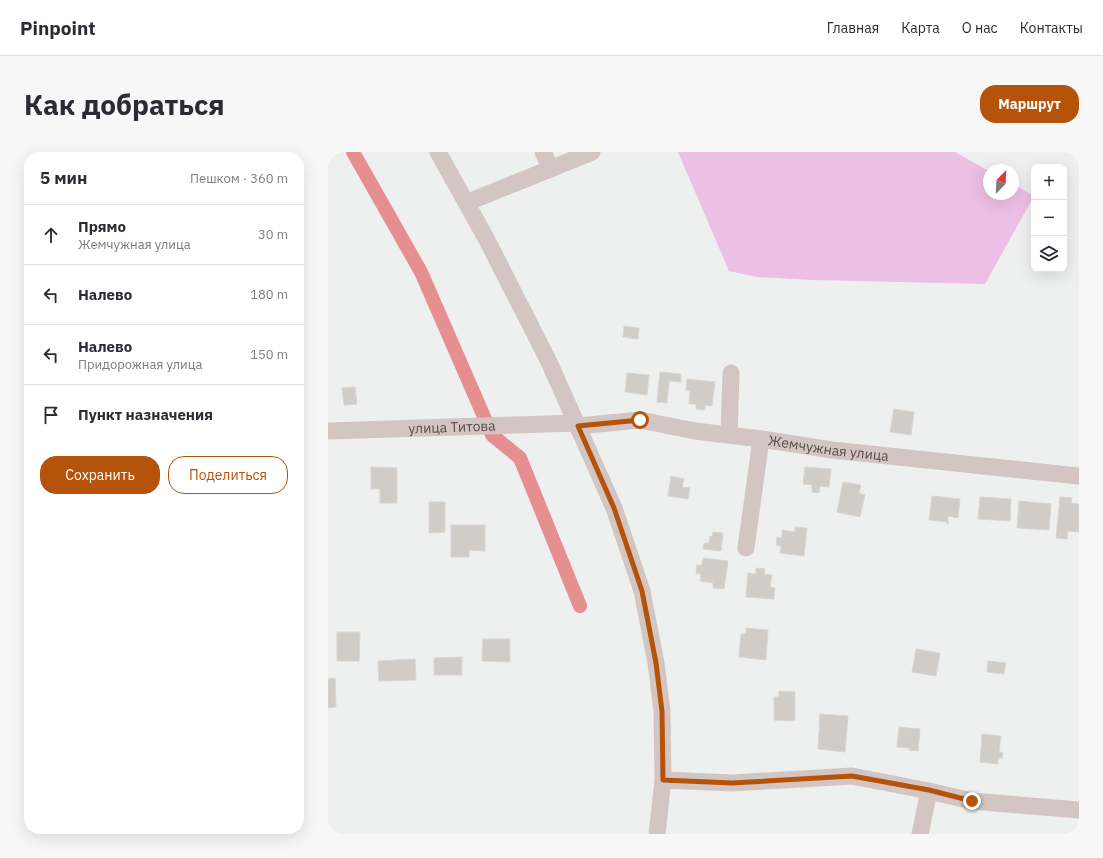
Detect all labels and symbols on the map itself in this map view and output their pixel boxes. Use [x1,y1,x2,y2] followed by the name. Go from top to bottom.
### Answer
[983,164,1019,200] north arrow
[631,411,649,429] route start
[408,417,496,437] street label: улица Титова
[767,431,890,465] street label: Жемчужная улица
[963,792,981,810] route end

